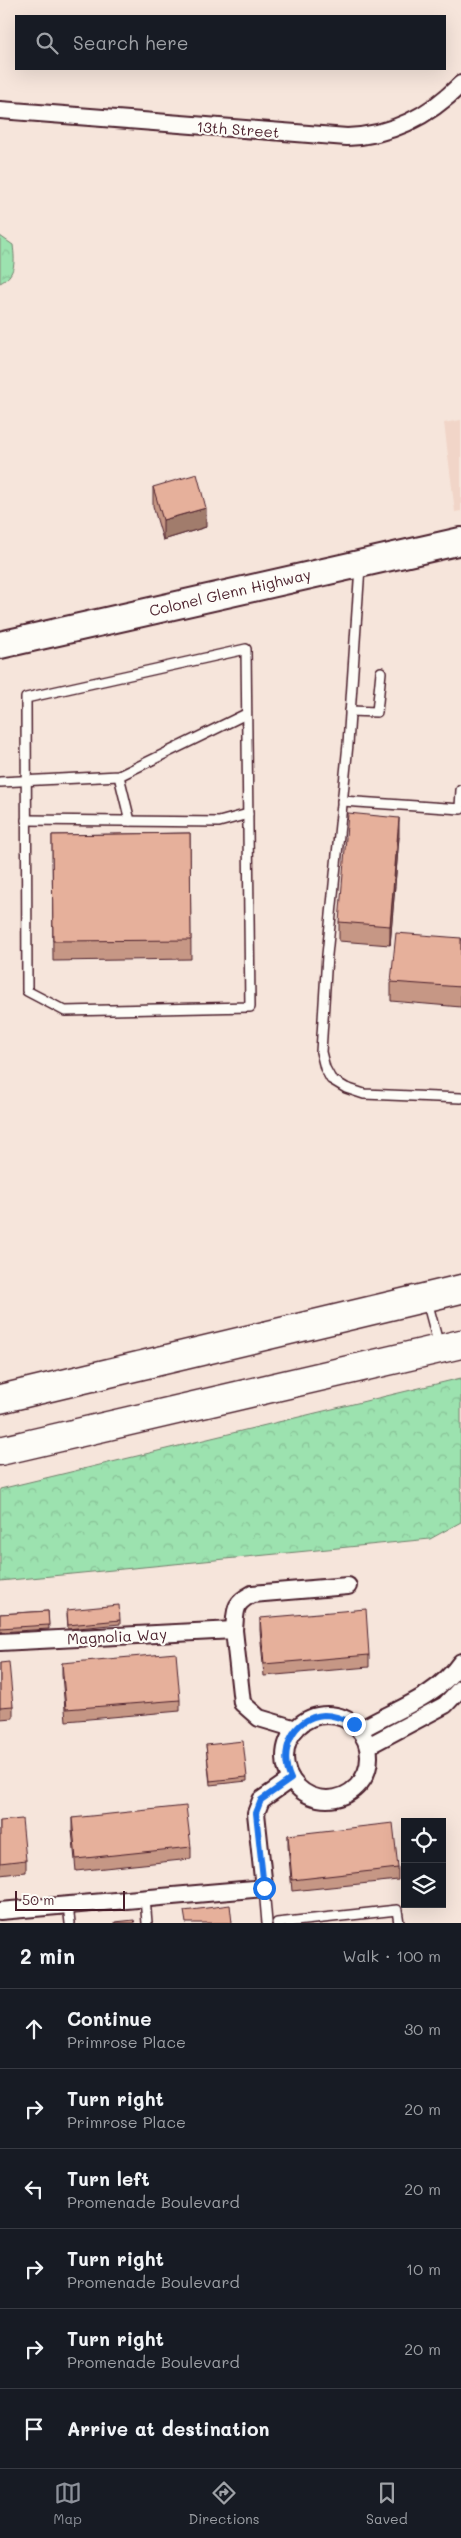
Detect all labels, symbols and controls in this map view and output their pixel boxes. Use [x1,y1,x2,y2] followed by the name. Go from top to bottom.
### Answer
[15,15,446,70] search box
[33,29,61,57] icon: search
[73,30,189,55] text: Search here
[196,116,280,142] street label: 13th Street
[147,564,313,620] street label: Colonel Glenn Highway
[67,1623,168,1649] street label: Magnolia Way
[343,1713,366,1736] route end
[401,1818,446,1908] map controls
[401,1818,446,1863] button: locate
[401,1863,446,1908] button: layers
[253,1877,276,1900] route start
[15,1888,125,1911] scale bar
[22,1890,54,1909] text: 50 m
[20,1942,75,1969] text: 2 min
[342,1945,441,1966] text: Walk · 100 m
[67,2006,152,2031] text: Continue
[20,2015,48,2043] icon: ahead
[404,2018,441,2039] text: 30 m
[67,2031,186,2052] text: Primrose Place
[67,2086,164,2111] text: Turn right
[20,2095,48,2123] icon: right
[404,2098,441,2119] text: 20 m
[67,2111,186,2132] text: Primrose Place
[67,2166,150,2191] text: Turn left
[20,2175,48,2203] icon: left
[404,2178,441,2199] text: 20 m
[67,2191,240,2212] text: Promenade Boulevard
[67,2246,164,2271] text: Turn right
[20,2255,48,2283] icon: right
[406,2258,441,2279] text: 10 m
[67,2271,240,2292] text: Promenade Boulevard
[67,2326,164,2351] text: Turn right
[20,2335,48,2363] icon: right
[404,2338,441,2359] text: 20 m
[67,2351,240,2372] text: Promenade Boulevard
[20,2415,48,2443] icon: arrive
[67,2416,270,2441] text: Arrive at destination
[53,2479,82,2528] tab: Map
[188,2479,260,2528] tab: Directions
[366,2479,408,2528] tab: Saved

